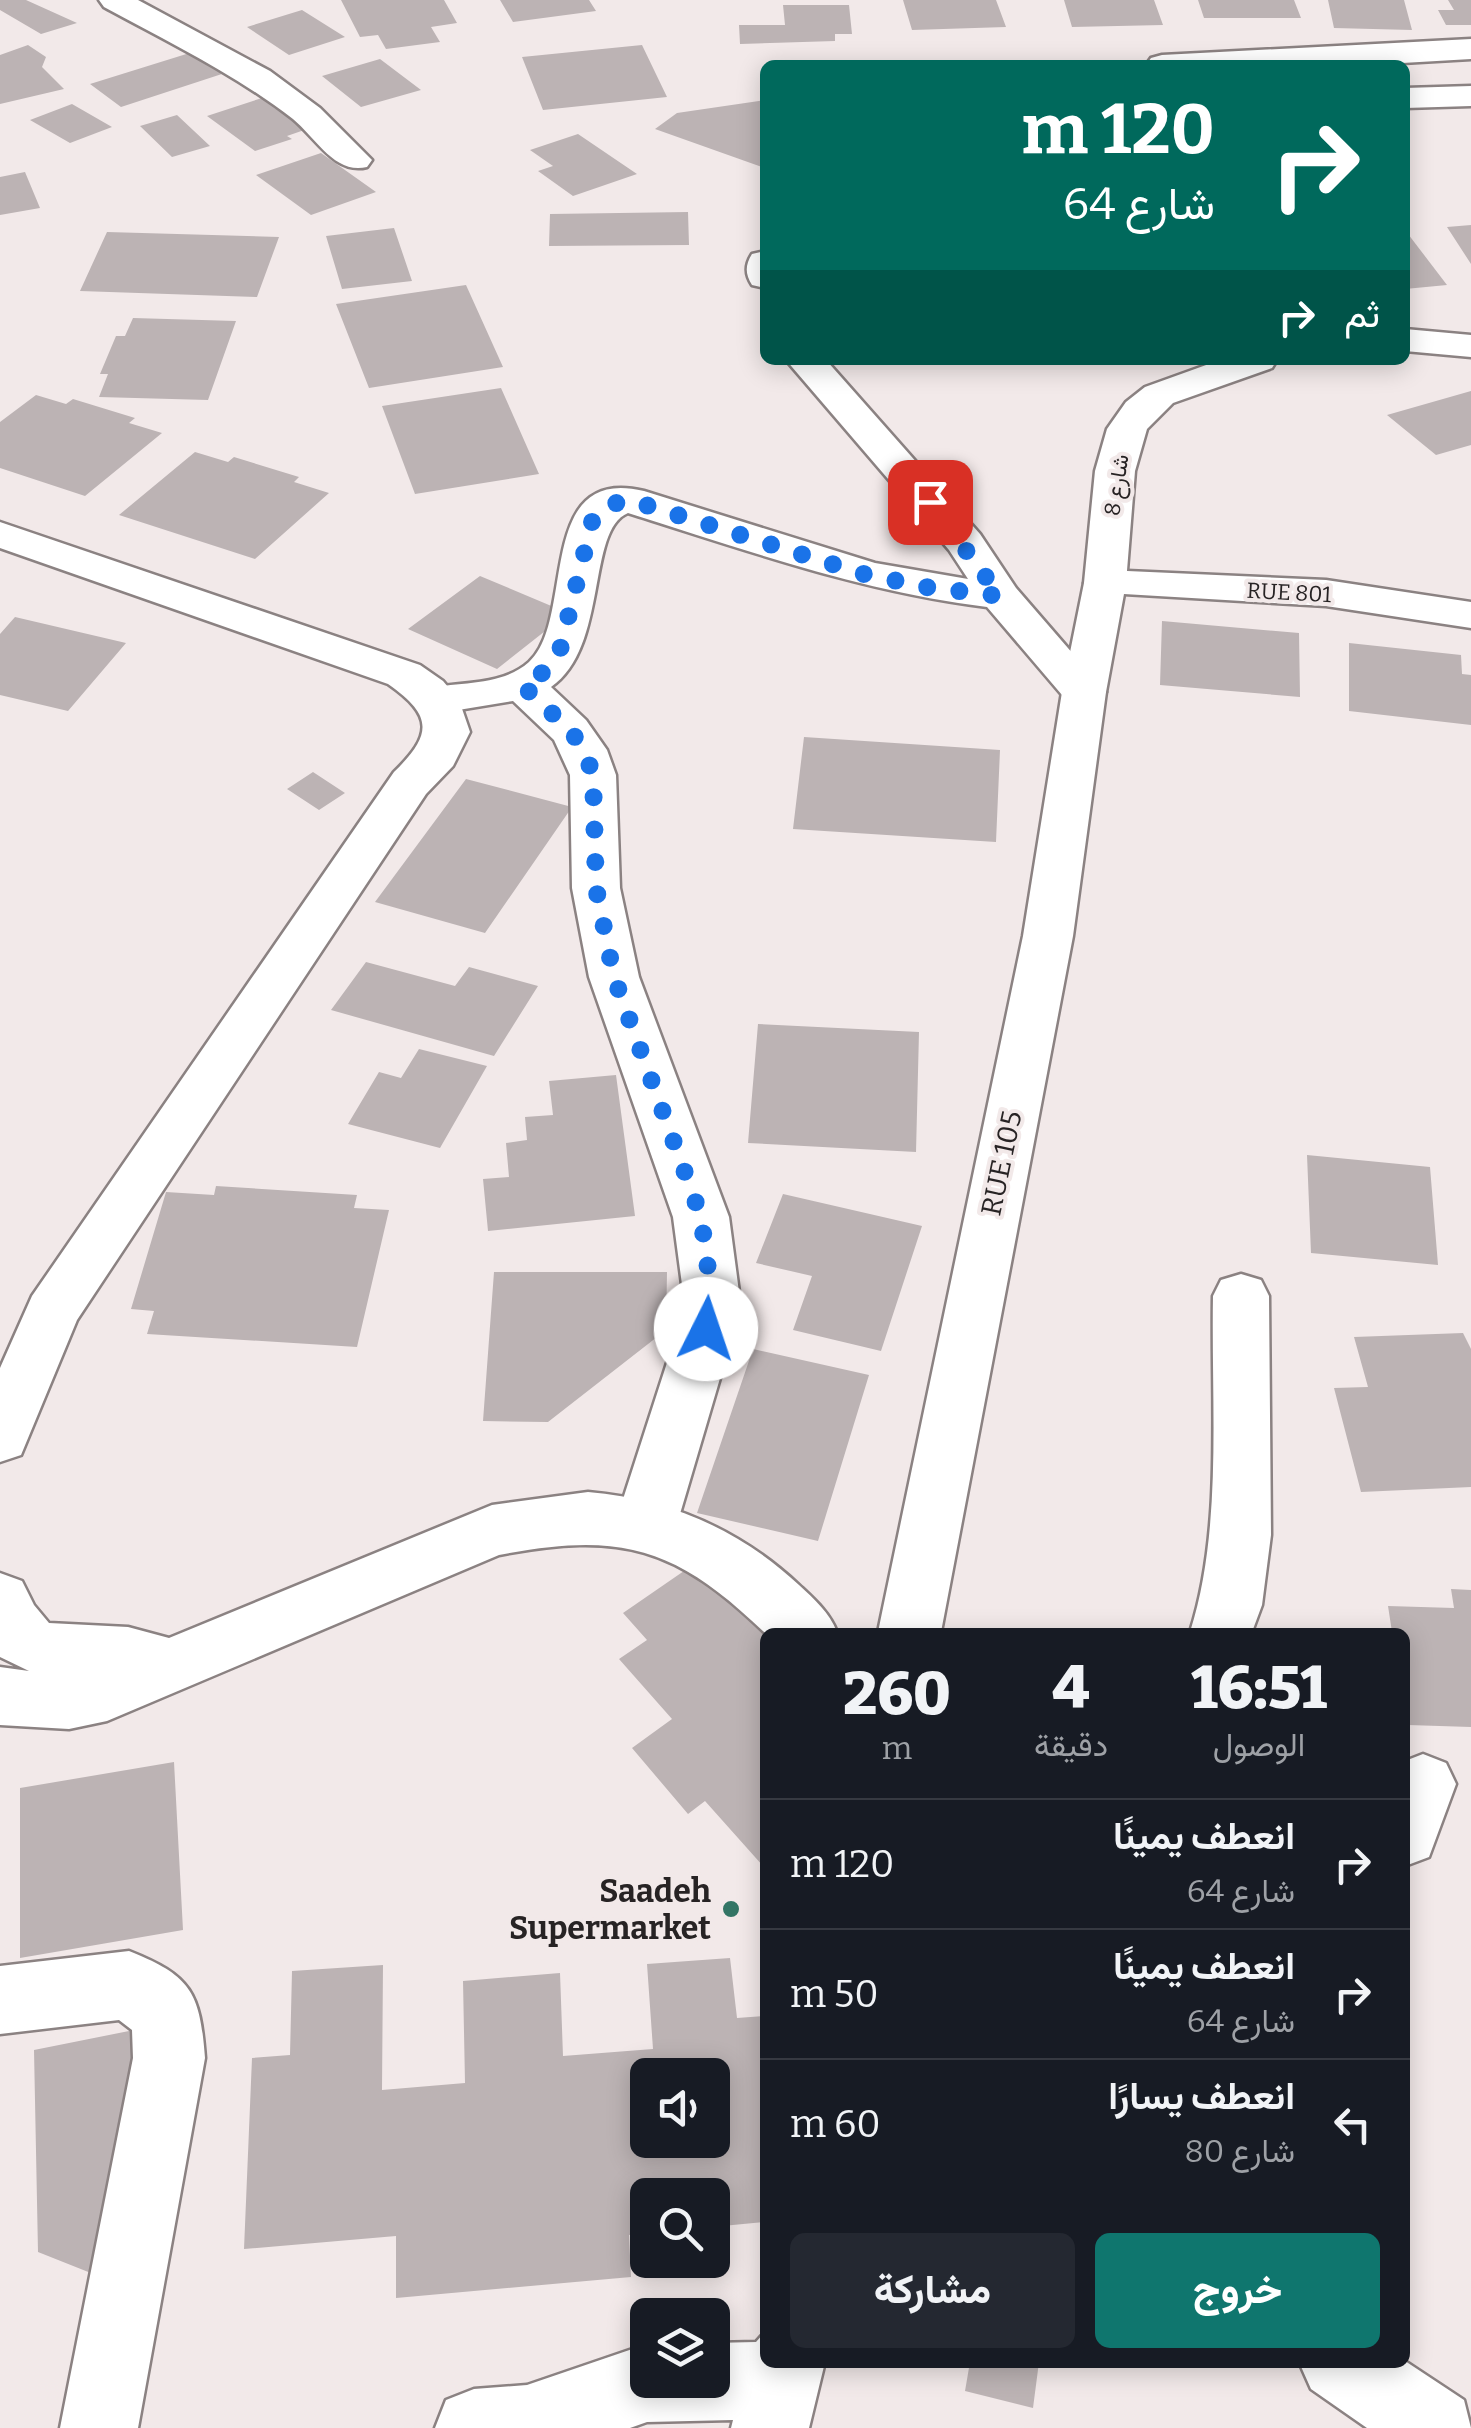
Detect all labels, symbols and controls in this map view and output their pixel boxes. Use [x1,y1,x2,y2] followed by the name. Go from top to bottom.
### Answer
[1022,88,1215,172] text: 120 m
[1250,100,1380,230] icon: right
[1063,177,1215,231] text: شارع 64
[1269,290,1324,345] icon: right
[1344,291,1380,337] text: ثم
[1098,452,1136,518] street label: شارع 8
[888,460,973,545] pin
[903,475,958,530] icon: arrive
[1246,577,1332,608] street label: RUE 801
[974,1108,1029,1218] street label: RUE 105
[654,1277,758,1381] position arrow
[1052,1652,1090,1724] text: 4
[1191,1652,1327,1724] text: 16:51
[843,1658,951,1730] text: 260
[1034,1726,1108,1764] text: دقيقة
[1213,1726,1305,1764] text: الوصول
[882,1729,912,1767] text: m
[1113,1813,1295,1859] text: انعطف يمينًا
[1325,1837,1380,1892] icon: right
[790,1841,894,1887] text: 120 m
[509,1872,711,1947] place label: Saadeh Supermarket
[1187,1872,1295,1910] text: شارع 64
[720,1898,742,1920] marker: Saadeh Supermarket
[1113,1943,1295,1989] text: انعطف يمينًا
[1325,1967,1380,2022] icon: right
[790,1971,879,2017] text: 50 m
[1187,2002,1295,2040] text: شارع 64
[630,2058,730,2398] map controls
[630,2058,730,2158] button: sound
[1108,2073,1295,2119] text: انعطف يسارًا
[1325,2097,1380,2152] icon: left
[790,2101,881,2147] text: 60 m
[1184,2132,1295,2170] text: شارع 80
[630,2178,730,2278] button: search
[790,2233,1075,2348] button: مشاركة
[1095,2233,1380,2348] button: خروج
[630,2298,730,2398] button: layers

